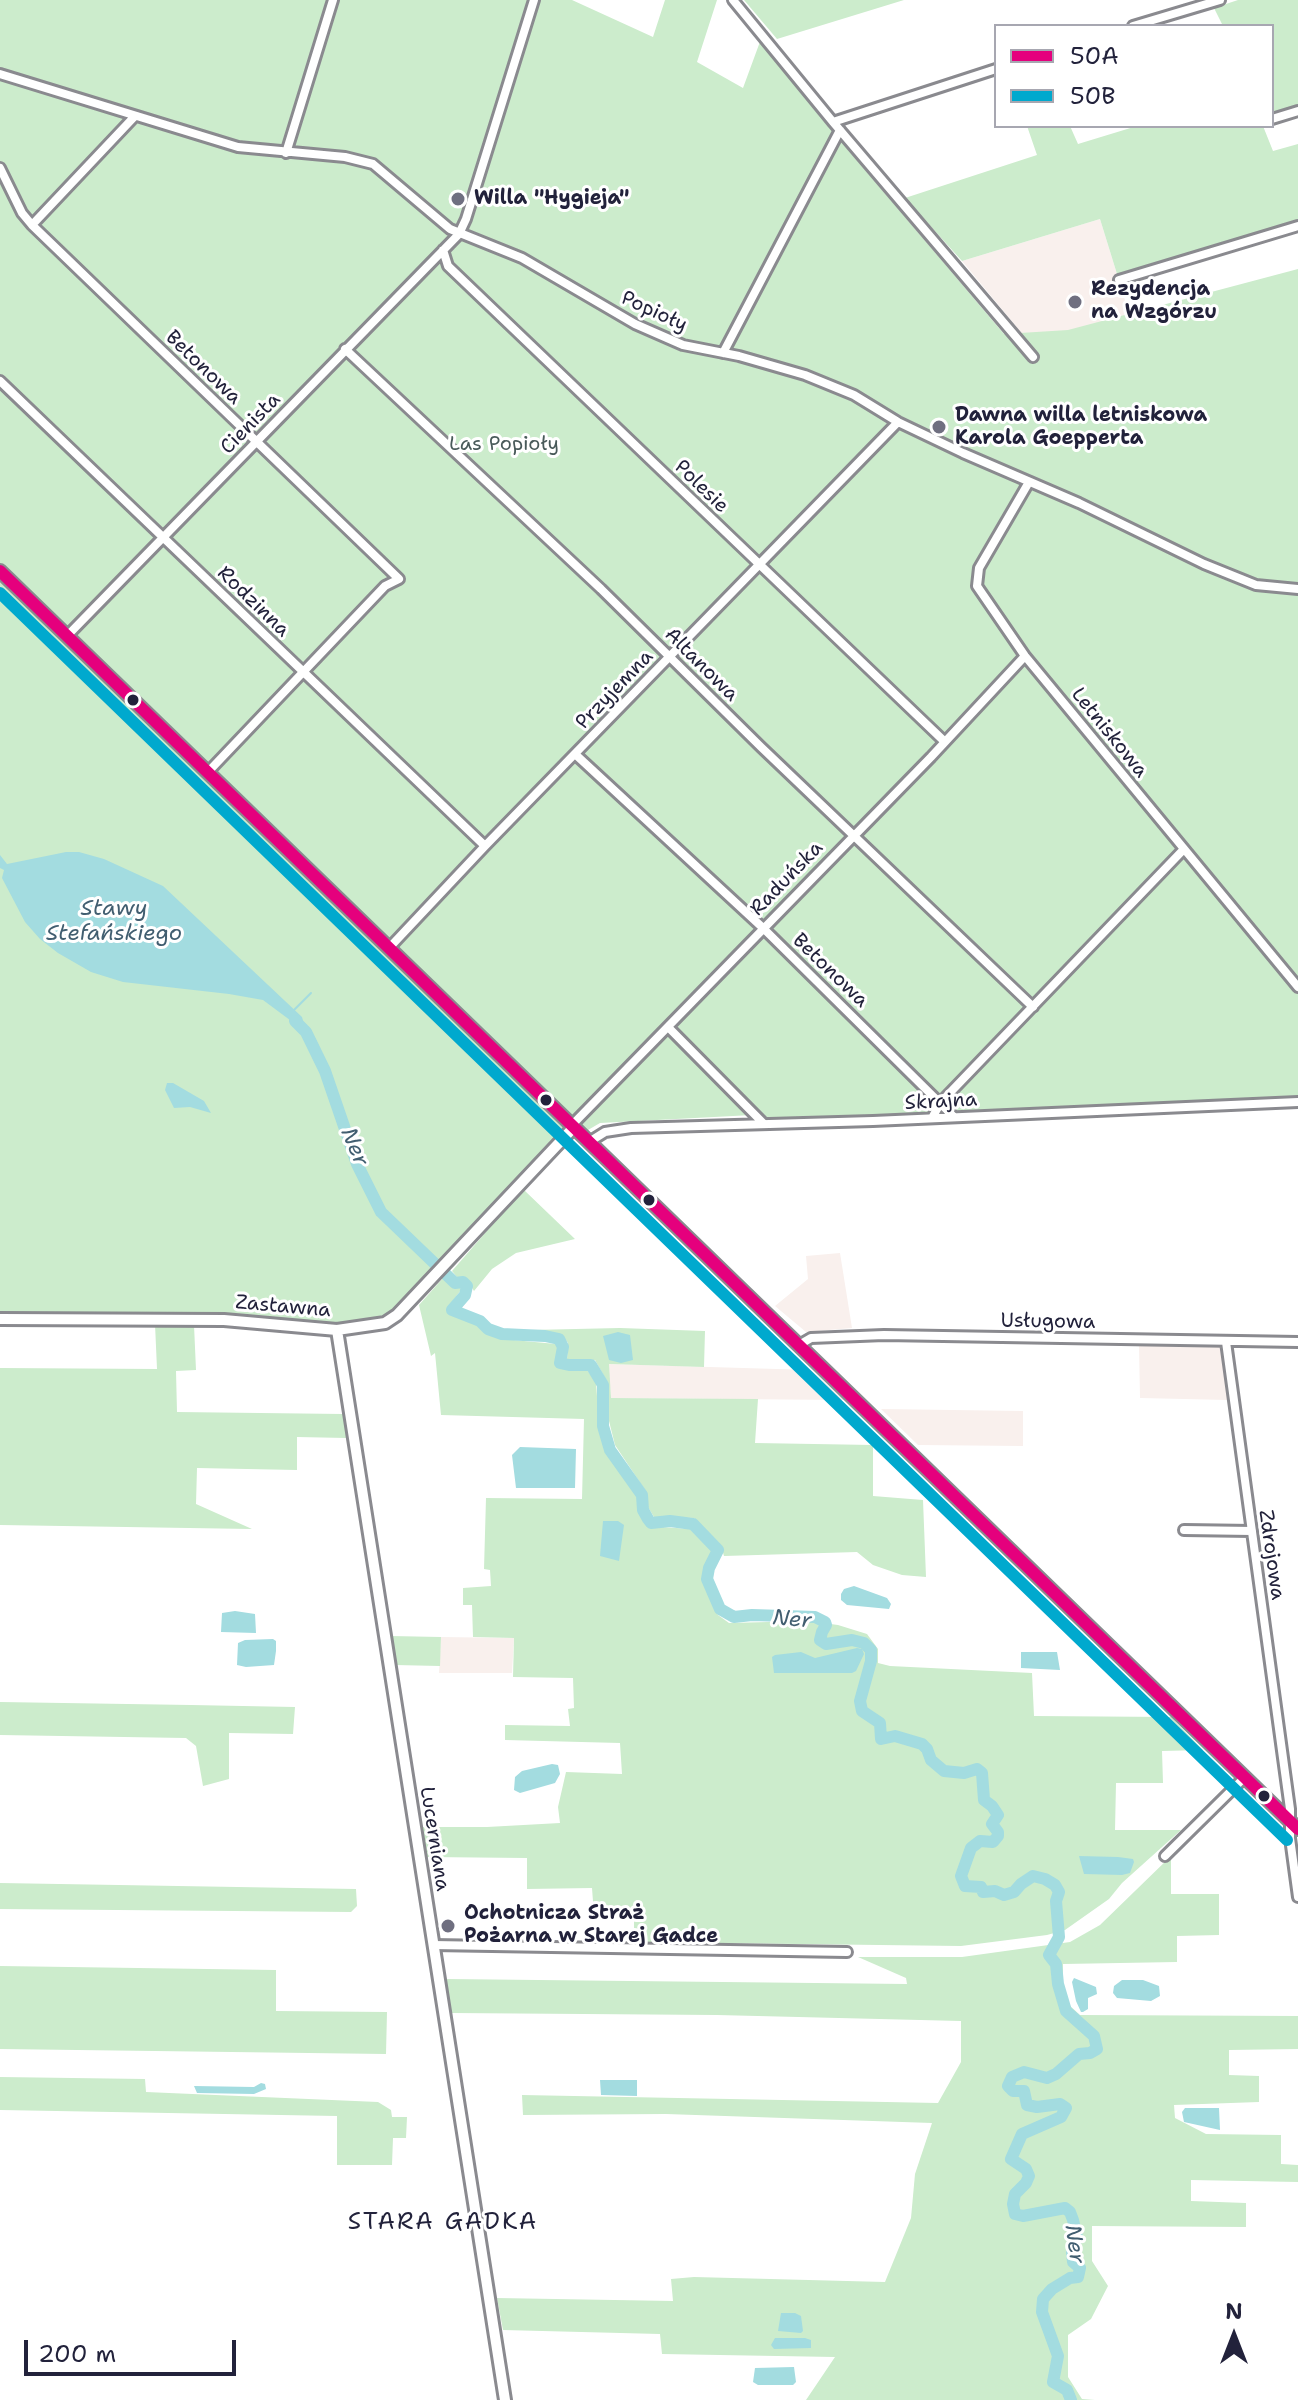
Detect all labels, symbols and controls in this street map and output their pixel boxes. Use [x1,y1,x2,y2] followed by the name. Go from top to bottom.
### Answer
[994,24,1274,128] legend
[1070,40,1119,72] text: 50A
[1070,80,1115,112] text: 50B
[474,187,630,211] place label: Willa "Hygieja"
[449,190,467,208] marker: Willa "Hygieja"
[1091,278,1217,325] place label: Rezydencja na Wzgórzu
[617,286,691,338] street label: Popioły
[1066,293,1084,311] marker: Rezydencja na Wzgórzu
[160,326,246,410] street label: Betonowa
[216,388,286,460] street label: Cienista
[955,404,1207,451] place label: Dawna willa letniskowa Karola Goepperta
[930,418,948,436] marker: Dawna willa letniskowa Karola Goepperta
[449,433,559,457] park label: Las Popioły
[669,455,733,519] street label: Polesie
[212,562,294,642] street label: Rodzinna
[659,623,743,707] street label: Altanowa
[571,645,659,735] street label: Przyjemna
[1065,683,1153,783] street label: Letniskowa
[125,692,141,708] unlabelled marker
[746,837,828,921] street label: Raduńska
[46,896,182,948] water label: Stawy Stefańskiego
[787,929,873,1013] street label: Betonowa
[904,1088,978,1116] street label: Skrajna
[538,1092,554,1108] unlabelled marker
[334,1124,374,1170] water label: Ner
[641,1192,657,1208] unlabelled marker
[234,1291,332,1323] street label: Zastawna
[1000,1309,1096,1335] street label: Usługowa
[1253,1508,1289,1602] street label: Zdrojowa
[771,1605,813,1635] water label: Ner
[414,1785,454,1893] street label: Lucerniana
[1256,1788,1272,1804] unlabelled marker
[464,1902,718,1949] place label: Ochotnicza Straż Pożarna w Starej Gadce
[439,1917,457,1935] marker: Ochotnicza Straż Pożarna w Starej Gadce
[348,2209,538,2237] district label: STARA GADKA
[1058,2223,1090,2265] water label: Ner
[1194,2296,1274,2376] north arrow
[1225,2297,1243,2326] text: N
[28,2324,240,2374] scale bar
[38,2338,116,2370] text: 200 m

